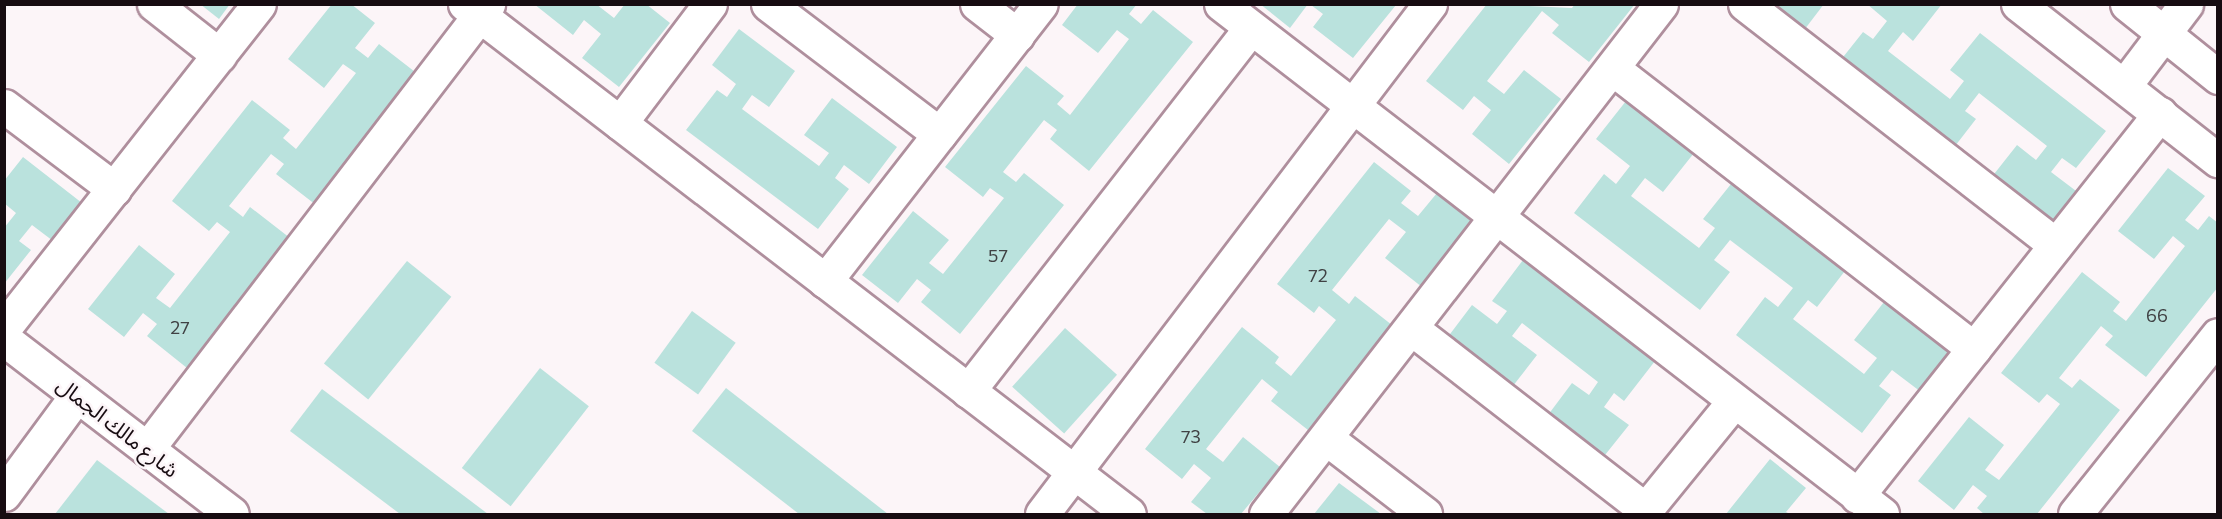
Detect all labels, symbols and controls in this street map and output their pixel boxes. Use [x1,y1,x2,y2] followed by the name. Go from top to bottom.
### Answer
[988,244,1008,266] house number: 57
[1308,264,1328,286] house number: 72
[2146,304,2168,326] house number: 66
[170,316,190,338] house number: 27
[52,372,184,482] street label: شارع مالك الجمال
[1181,425,1201,447] house number: 73

